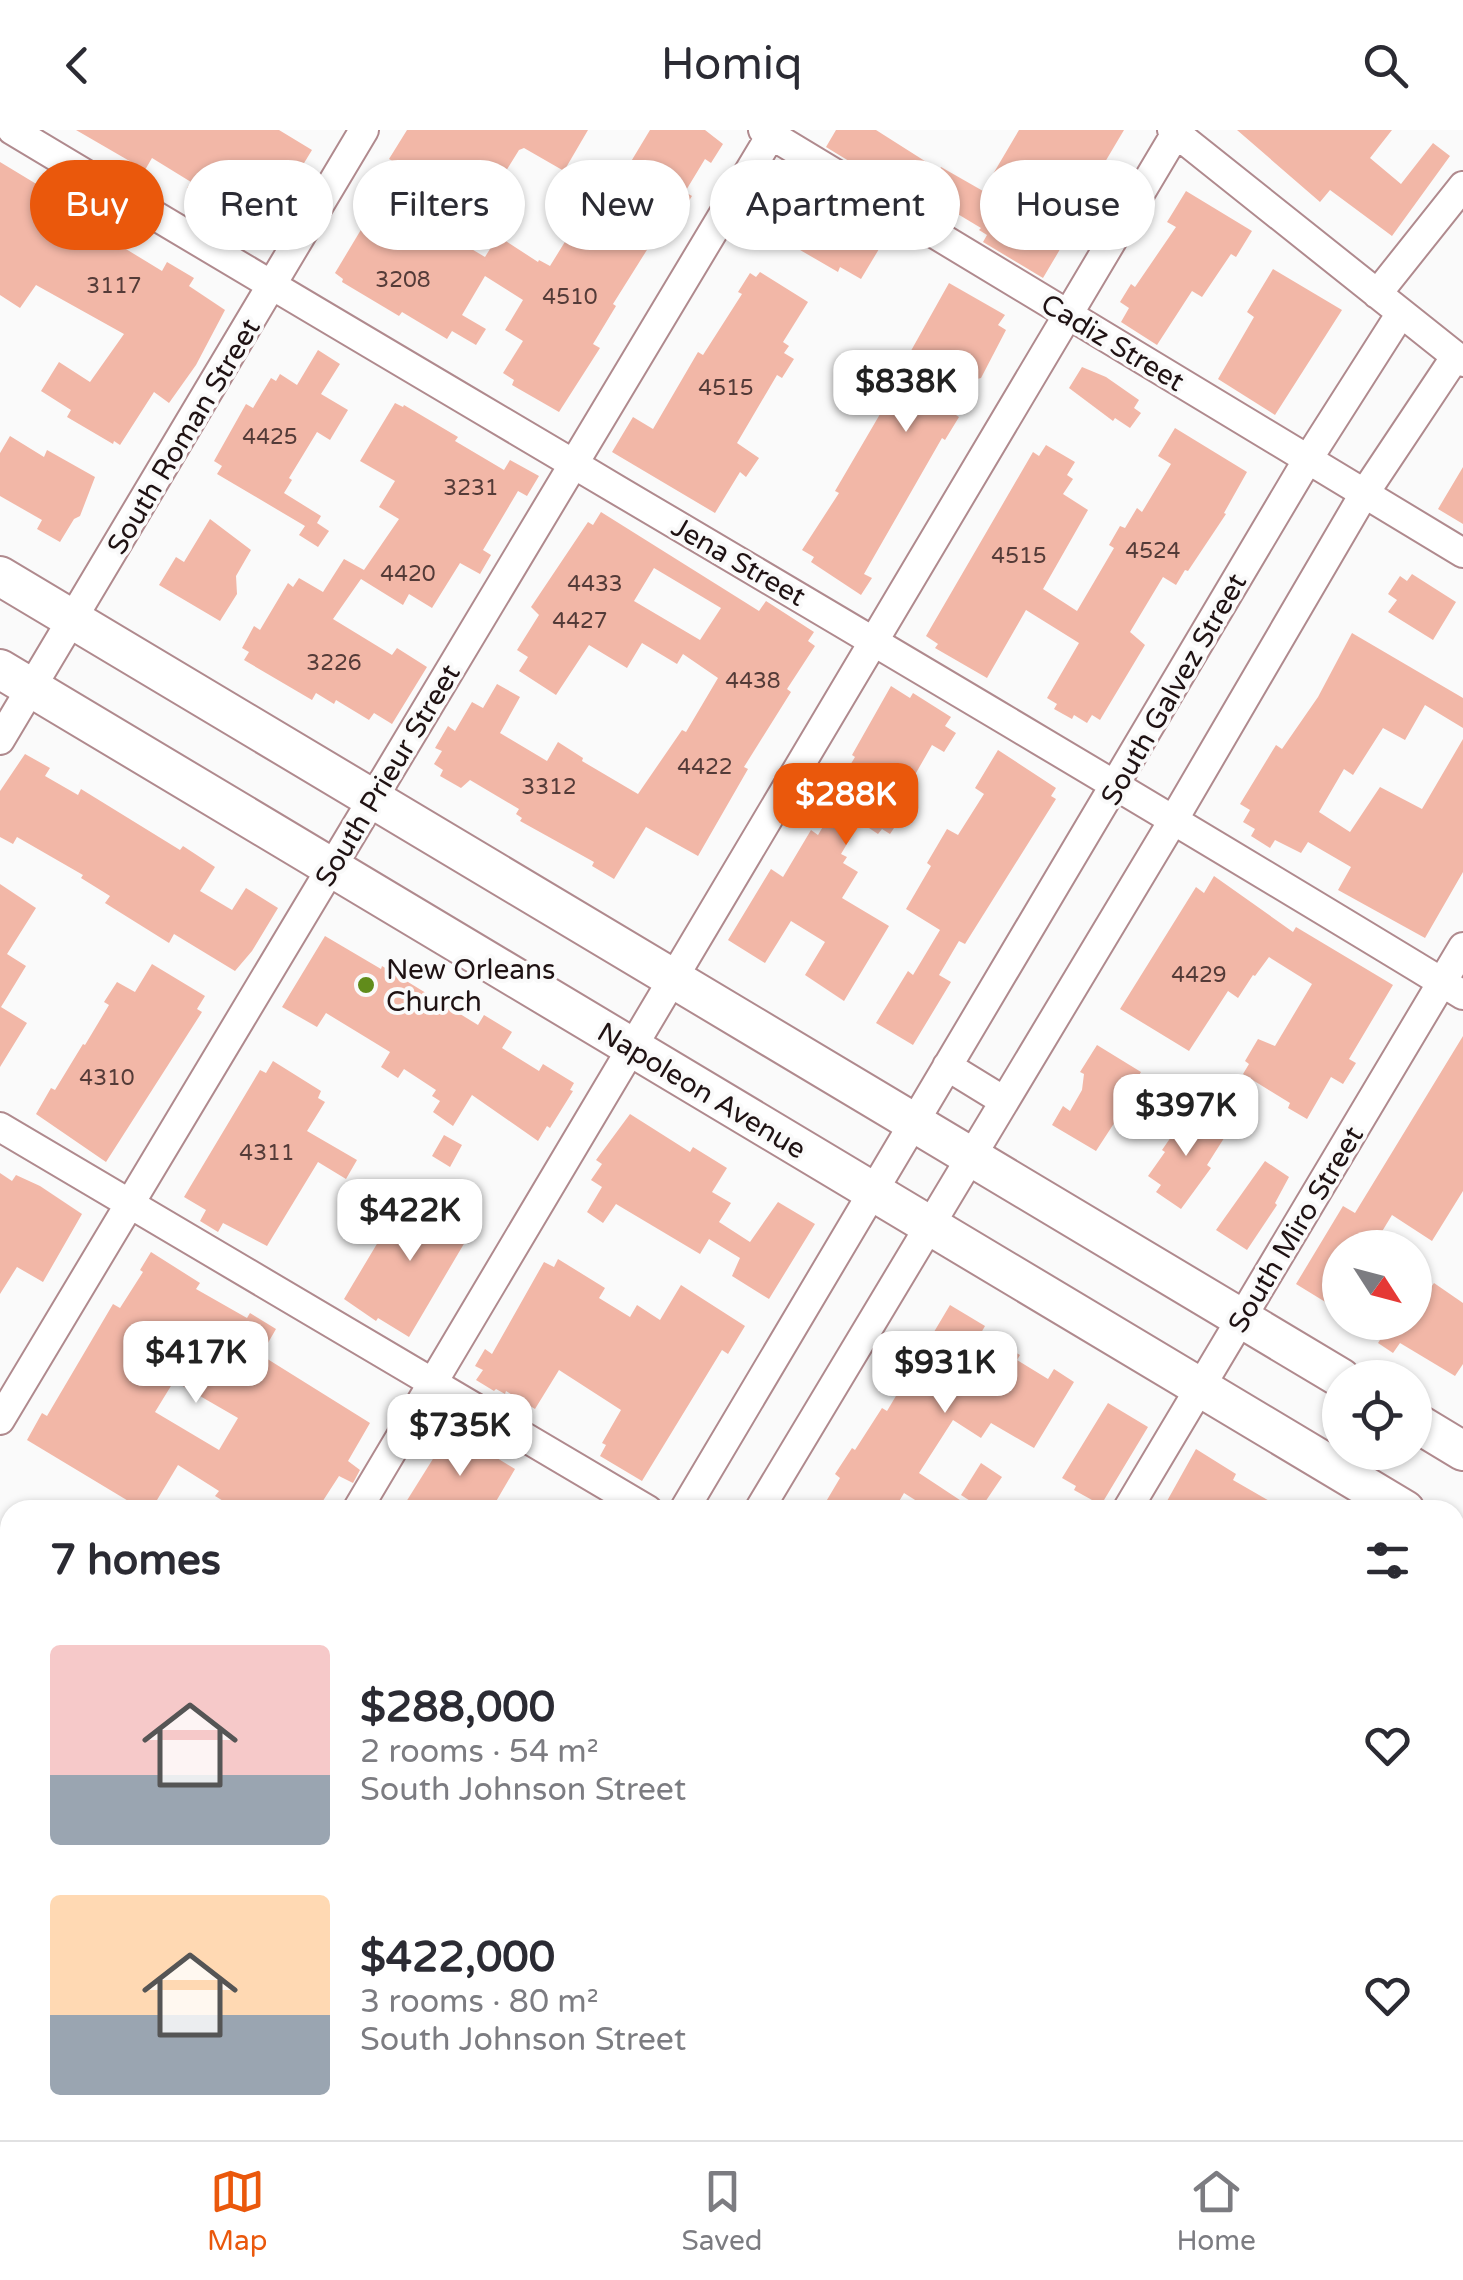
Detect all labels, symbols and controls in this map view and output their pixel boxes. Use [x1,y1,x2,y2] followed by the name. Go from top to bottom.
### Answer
[50,38,105,93] icon: back
[661,38,802,92] text: Homiq
[1358,38,1413,93] icon: search
[30,160,164,250] chip: Buy
[184,160,333,250] chip: Rent
[353,160,525,250] chip: Filters
[545,160,690,250] chip: New
[710,160,960,250] chip: Apartment
[980,160,1155,250] chip: House
[375,267,431,293] house number: 3208
[86,273,142,299] house number: 3117
[542,284,598,310] house number: 4510
[1035,287,1191,399] street label: Cadiz Street
[100,312,268,561] street label: South Roman Street
[836,350,976,435] pin: $838K
[855,363,957,401] text: $838K
[698,375,754,401] house number: 4515
[242,424,298,450] house number: 4425
[443,475,499,501] house number: 3231
[665,510,812,614] street label: Jena Street
[1125,538,1181,564] house number: 4524
[991,543,1047,569] house number: 4515
[380,561,436,587] house number: 4420
[1094,567,1254,811] street label: South Galvez Street
[567,571,623,597] house number: 4433
[552,608,608,634] house number: 4427
[306,650,362,676] house number: 3226
[308,658,468,893] street label: South Prieur Street
[725,668,781,694] house number: 4438
[677,754,733,780] house number: 4422
[776,763,916,848] pin: $288K
[521,774,577,800] house number: 3312
[795,776,897,814] text: $288K
[386,953,556,1019] place label: New Orleans Church
[1171,962,1227,988] house number: 4429
[355,974,377,996] marker: New Orleans Church
[591,1015,812,1167] street label: Napoleon Avenue
[79,1065,135,1091] house number: 4310
[1116,1074,1256,1159] pin: $397K
[1135,1087,1237,1125] text: $397K
[1221,1120,1371,1339] street label: South Miro Street
[239,1140,295,1166] house number: 4311
[340,1179,480,1264] pin: $422K
[359,1192,461,1230] text: $422K
[1322,1230,1432,1340] north arrow
[1322,1230,1432,1470] map controls
[126,1321,266,1406] pin: $417K
[875,1331,1015,1416] pin: $931K
[145,1334,247,1372] text: $417K
[894,1344,996,1382] text: $931K
[1322,1360,1432,1470] button: locate
[390,1394,530,1479] pin: $735K
[409,1407,511,1445] text: $735K
[1360,1533,1415,1588] icon: filters
[50,1535,221,1586] text: 7 homes
[360,1682,555,1733] text: $288,000
[130,1685,250,1805] icon: home
[1360,1718,1415,1773] icon: heart
[360,1733,599,1771] text: 2 rooms · 54 m²
[360,1771,686,1809] text: South Johnson Street
[360,1932,555,1983] text: $422,000
[130,1935,250,2055] icon: home
[1360,1968,1415,2023] icon: heart
[360,1983,599,2021] text: 3 rooms · 80 m²
[360,2021,686,2059] text: South Johnson Street
[207,2164,268,2258] tab: Map
[682,2164,763,2258] tab: Saved
[1177,2164,1256,2258] tab: Home

